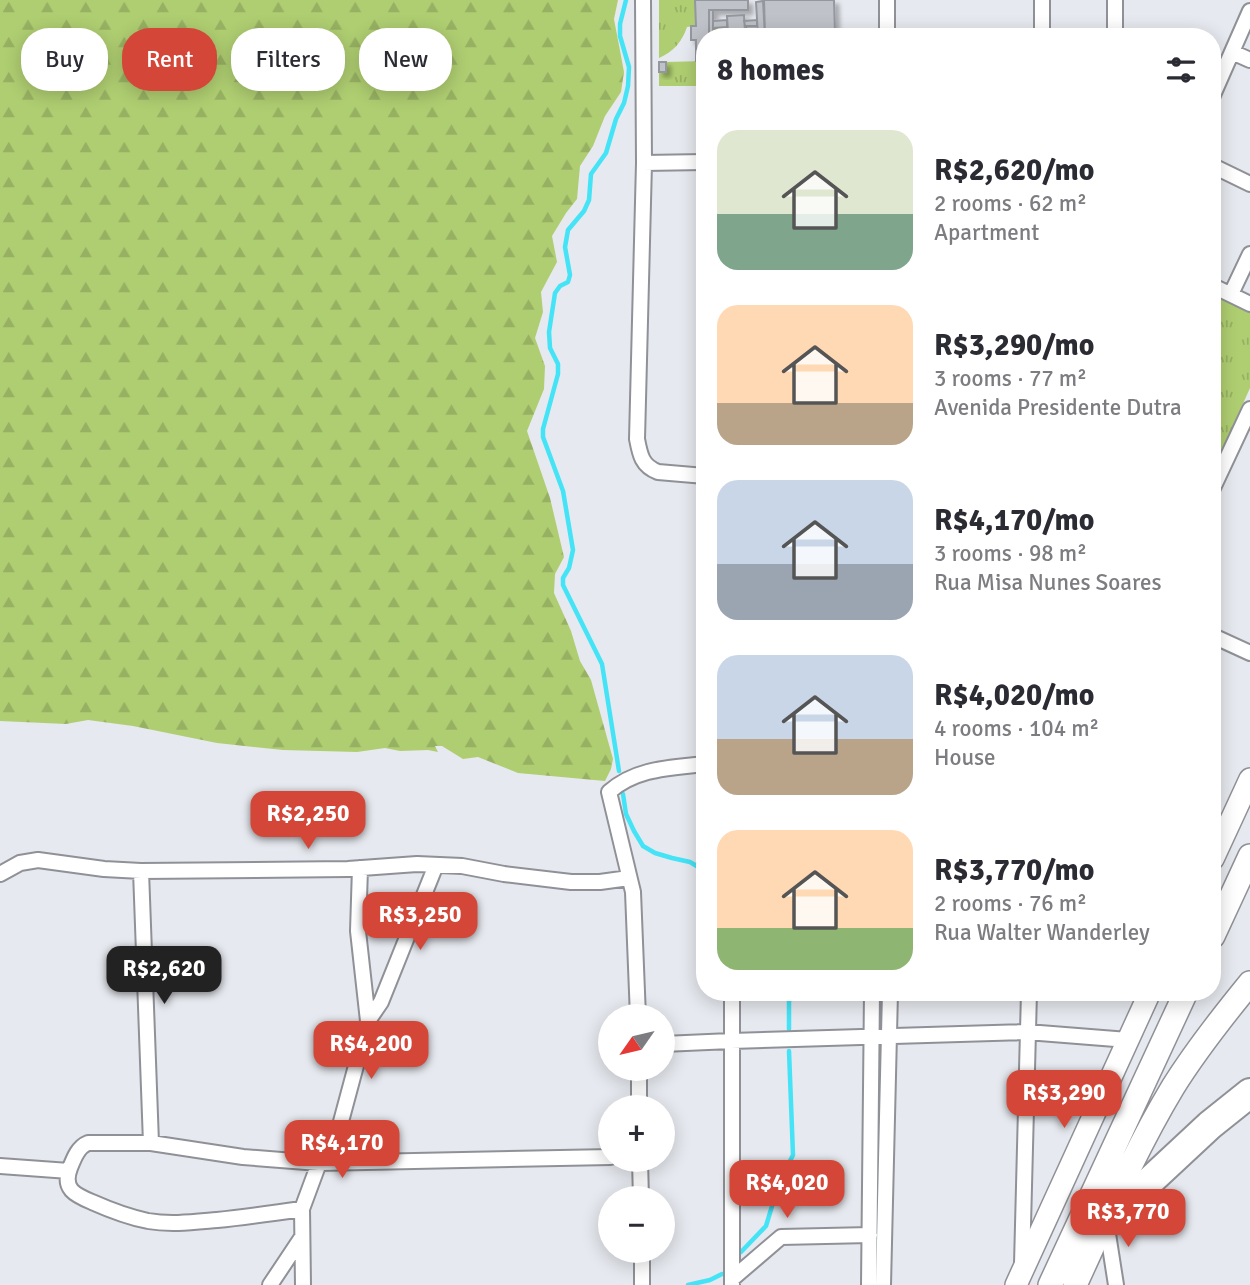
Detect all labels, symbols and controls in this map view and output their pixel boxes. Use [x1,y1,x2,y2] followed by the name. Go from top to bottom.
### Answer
[21,28,108,91] chip: Buy
[122,28,217,91] chip: Rent
[231,28,345,91] chip: Filters
[359,28,452,91] chip: New
[1162,51,1200,89] icon: filters
[717,52,824,89] text: 8 homes
[934,152,1094,189] text: R$2,620/mo
[773,158,857,242] icon: home
[934,189,1087,218] text: 2 rooms · 62 m²
[934,218,1039,247] text: Apartment
[934,327,1094,364] text: R$3,290/mo
[773,333,857,417] icon: home
[934,364,1087,393] text: 3 rooms · 77 m²
[934,393,1182,422] text: Avenida Presidente Dutra
[934,502,1094,539] text: R$4,170/mo
[773,508,857,592] icon: home
[934,539,1087,568] text: 3 rooms · 98 m²
[934,568,1162,597] text: Rua Misa Nunes Soares
[934,677,1094,714] text: R$4,020/mo
[773,683,857,767] icon: home
[934,714,1099,743] text: 4 rooms · 104 m²
[934,743,996,772] text: House
[243,792,373,851] pin: R$2,250
[266,799,350,828] text: R$2,250
[934,852,1094,889] text: R$3,770/mo
[773,858,857,942] icon: home
[934,889,1087,918] text: 2 rooms · 76 m²
[355,892,485,952] pin: R$3,250
[378,900,462,929] text: R$3,250
[934,918,1150,947] text: Rua Walter Wanderley
[99,946,229,1006] pin: R$2,620
[122,954,206,983] text: R$2,620
[598,1004,676,1082] north arrow
[598,1004,675,1263] map controls
[306,1021,436,1081] pin: R$4,200
[329,1029,413,1058] text: R$4,200
[999,1070,1129,1130] pin: R$3,290
[1022,1078,1106,1107] text: R$3,290
[598,1095,675,1172] button: +
[277,1120,407,1180] pin: R$4,170
[300,1128,384,1157] text: R$4,170
[722,1160,852,1220] pin: R$4,020
[745,1168,829,1197] text: R$4,020
[598,1186,675,1263] button: −
[1063,1190,1193,1249] pin: R$3,770
[1086,1197,1170,1226] text: R$3,770

